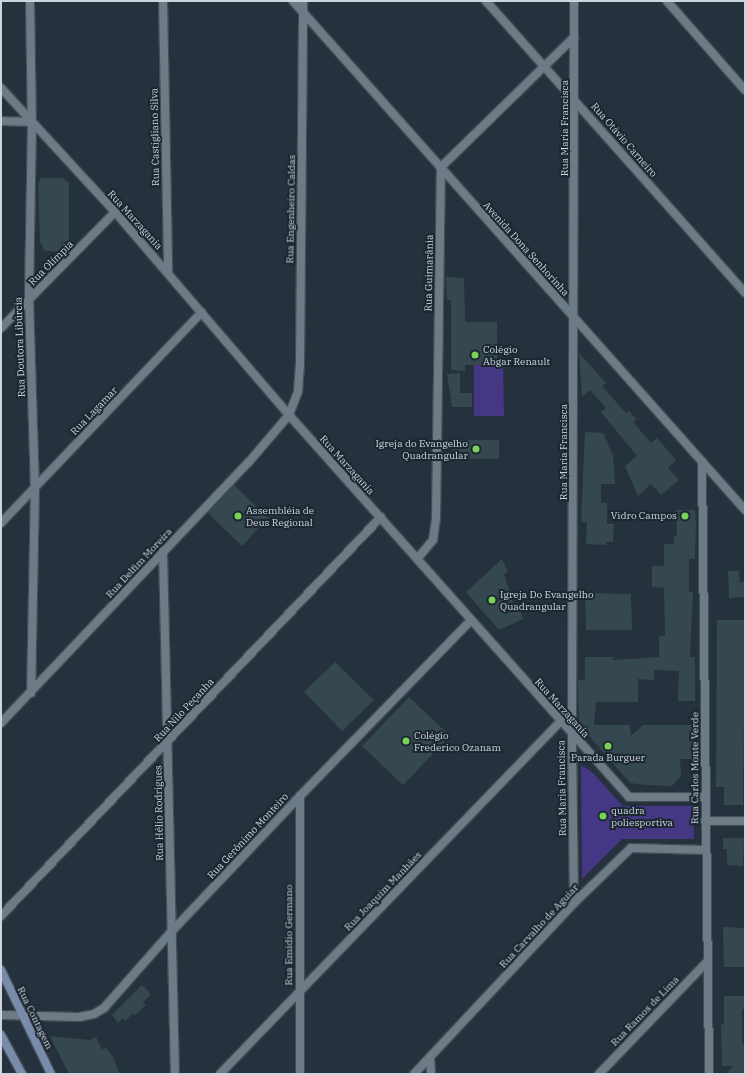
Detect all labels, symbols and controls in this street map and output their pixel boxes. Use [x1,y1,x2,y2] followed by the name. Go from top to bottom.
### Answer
[559,80,571,176] street label: Rua Maria Francisca
[148,88,162,186] street label: Rua Castigliano Silva
[589,100,659,180] street label: Rua Otávio Carneiro
[284,154,298,264] street label: Rua Engenheiro Caldas
[105,188,165,252] street label: Rua Marzagania
[481,199,571,299] street label: Avenida Dona Senhorinha
[422,234,436,312] street label: Rua Guimarânia
[26,238,76,288] street label: Rua Olímpia
[12,297,28,397] street label: Rua Doutora Libúrcia
[483,343,550,366] place label: Colégio Abgar Renault
[470,350,480,360] marker: Colégio Abgar Renault
[68,384,120,438] street label: Rua Lagamar
[558,404,570,500] street label: Rua Maria Francisca
[317,433,377,497] street label: Rua Marzagania
[375,437,468,460] place label: Igreja do Evangelho Quadrangular
[471,444,481,454] marker: Igreja do Evangelho Quadrangular
[246,504,314,528] place label: Assembléia de Deus Regional
[611,510,677,522] place label: Vidro Campos
[233,511,243,521] marker: Assembléia de Deus Regional
[680,511,690,521] marker: Vidro Campos
[103,525,175,601] street label: Rua Delfim Moreira
[500,588,594,612] place label: Igreja Do Evangelho Quadrangular
[487,595,497,605] marker: Igreja Do Evangelho Quadrangular
[151,676,217,744] street label: Rua Nilo Peçanha
[532,676,592,740] street label: Rua Marzagania
[689,712,701,824] street label: Rua Carlos Monte Verde
[414,729,501,752] place label: Colégio Frederico Ozanam
[401,736,411,746] marker: Colégio Frederico Ozanam
[555,740,569,836] street label: Rua Maria Francisca
[603,741,613,751] marker: Parada Burguer
[571,752,645,764] place label: Parada Burguer
[152,765,166,861] street label: Rua Hélio Rodrigues
[205,791,291,881] street label: Rua Gerônimo Monteiro
[611,804,673,828] place label: quadra poliesportiva
[598,811,608,821] marker: quadra poliesportiva
[342,849,424,933] street label: Rua Joaquim Manhães
[497,882,581,970] street label: Rua Carvalho de Aguiar
[283,885,295,985] street label: Rua Emídio Germano
[608,973,682,1049] street label: Rua Ramos de Lima
[15,985,55,1051] street label: Rua Contagem

